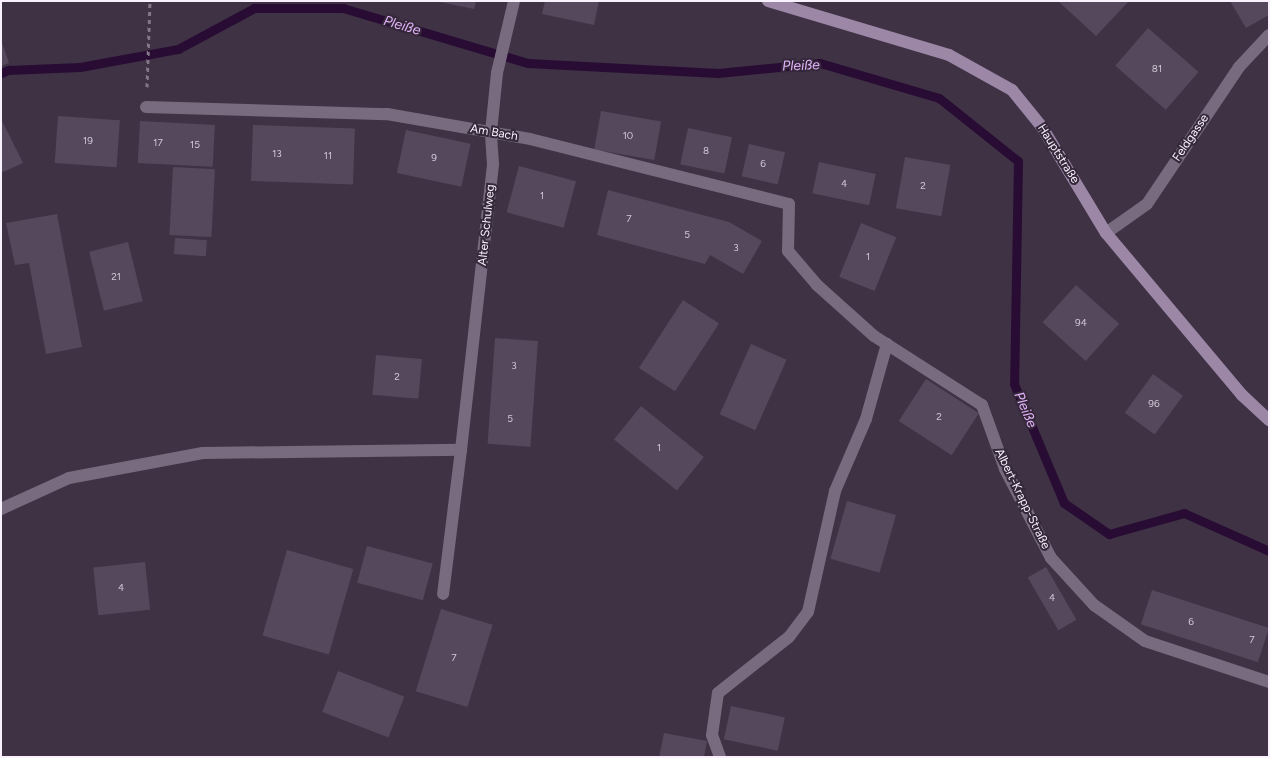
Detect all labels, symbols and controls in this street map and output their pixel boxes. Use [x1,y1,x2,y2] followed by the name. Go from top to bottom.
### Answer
[382,13,422,39] water label: Pleiße
[782,57,820,75] water label: Pleiße
[1152,63,1162,75] house number: 81
[1170,112,1212,164] street label: Feldgasse
[469,122,519,144] street label: Am Bach
[1034,122,1082,186] street label: Hauptstraße
[623,130,633,142] house number: 10
[83,135,93,147] house number: 19
[153,137,163,149] house number: 17
[190,139,200,151] house number: 15
[703,145,709,157] house number: 8
[272,148,282,160] house number: 13
[324,150,332,162] house number: 11
[431,152,437,164] house number: 9
[760,158,766,170] house number: 6
[841,178,847,190] house number: 4
[920,180,926,192] house number: 2
[476,184,498,266] street label: Alter Schulweg
[540,190,544,202] house number: 1
[626,213,632,225] house number: 7
[684,229,690,241] house number: 5
[733,242,739,254] house number: 3
[866,251,870,263] house number: 1
[111,271,121,283] house number: 21
[1075,317,1087,329] house number: 94
[511,360,517,372] house number: 3
[394,371,400,383] house number: 2
[1010,389,1040,431] water label: Pleiße
[1148,398,1160,410] house number: 96
[936,411,942,423] house number: 2
[507,413,513,425] house number: 5
[657,442,661,454] house number: 1
[991,446,1053,552] street label: Albert-Krapp-Straße
[118,582,124,594] house number: 4
[1049,592,1055,604] house number: 4
[1188,616,1194,628] house number: 6
[1249,634,1255,646] house number: 7
[451,652,457,664] house number: 7

